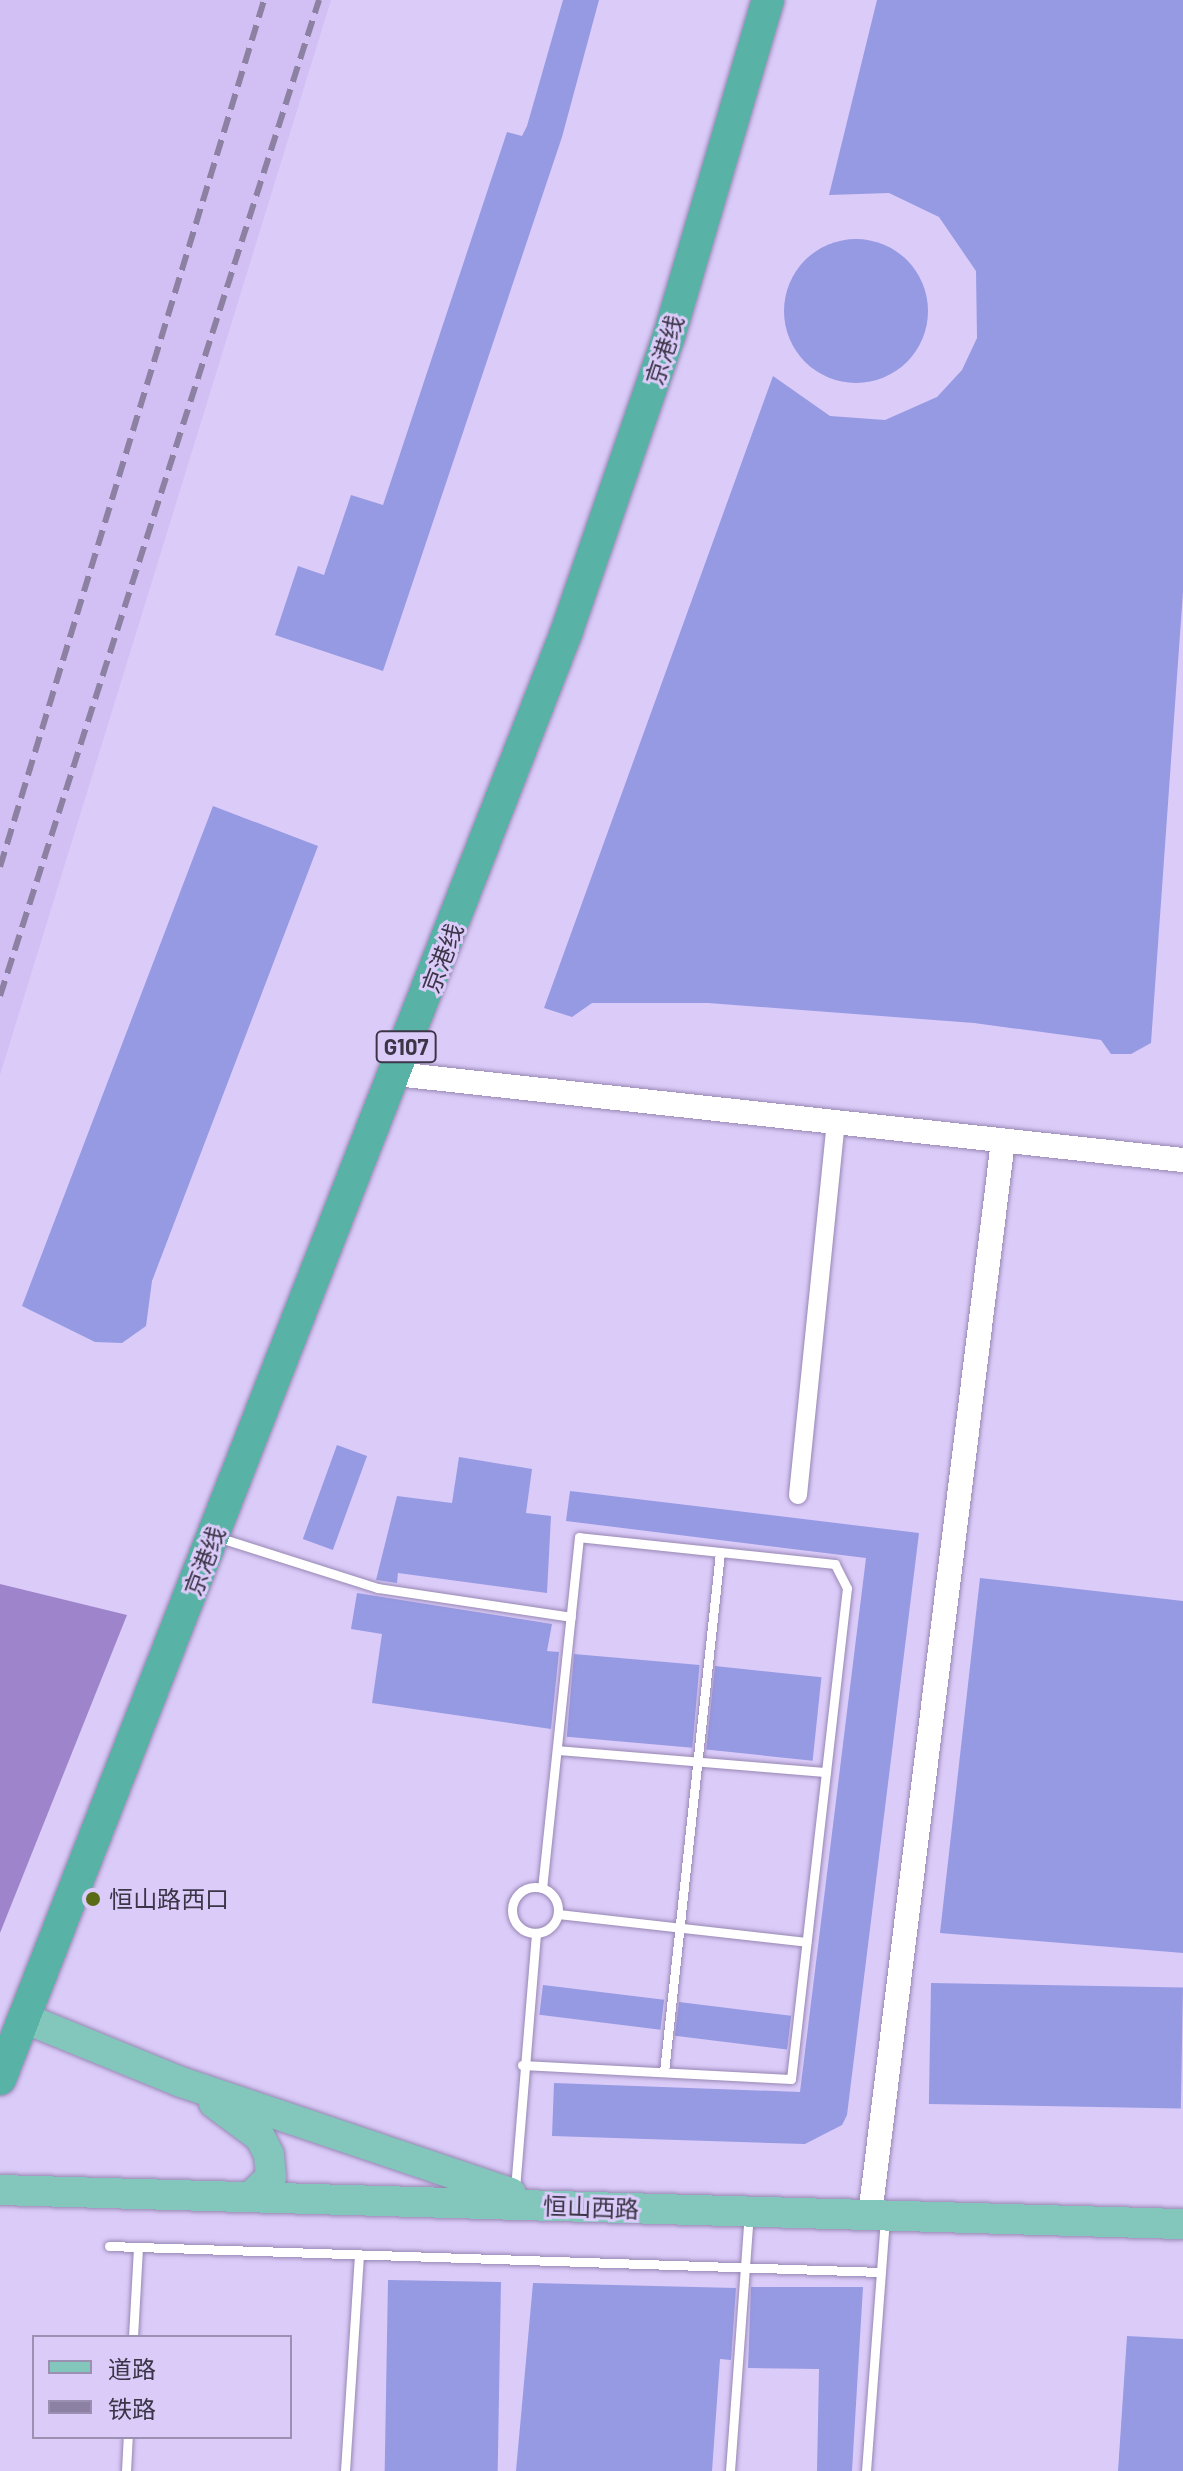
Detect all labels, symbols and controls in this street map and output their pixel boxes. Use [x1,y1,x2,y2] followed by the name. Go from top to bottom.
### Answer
[639,311,689,389] street label: 京港线
[416,919,468,997] street label: 京港线
[374,1029,438,1065] road number: G107
[178,1522,230,1600] street label: 京港线
[109,1885,229,1913] place label: 恒山路西口
[84,1890,102,1908] marker: 恒山路西口
[543,2191,639,2223] street label: 恒山西路
[32,2335,292,2439] legend
[108,2354,156,2383] text: 道路
[108,2394,156,2423] text: 铁路

